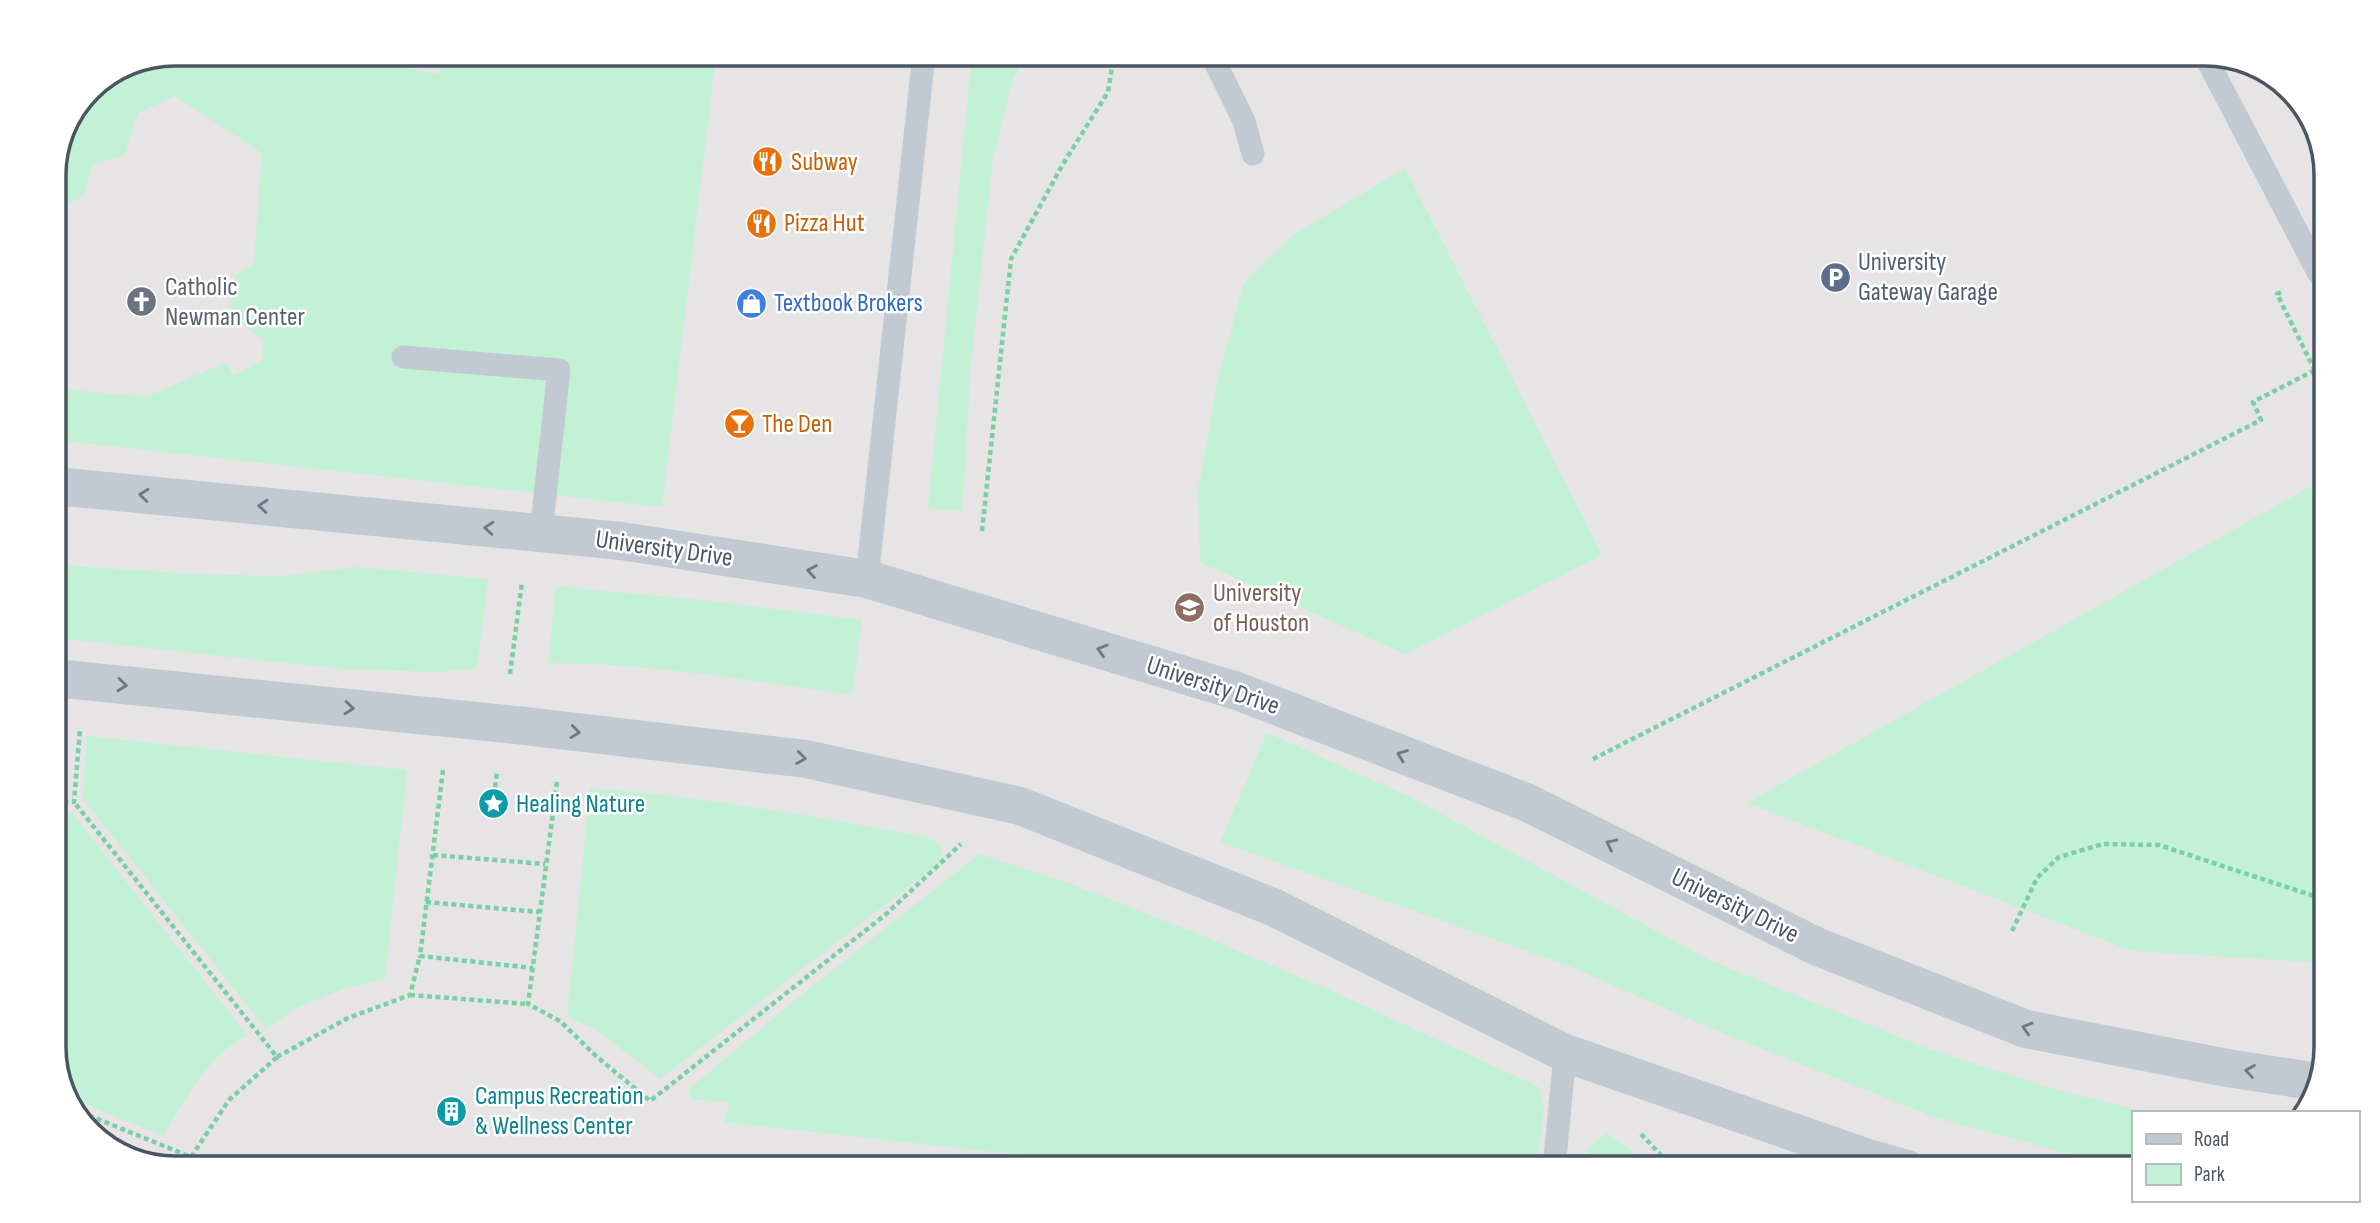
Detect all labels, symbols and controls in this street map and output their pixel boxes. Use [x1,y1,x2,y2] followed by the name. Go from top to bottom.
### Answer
[751,145,785,179] restaurant icon: Subway
[791,147,858,178] place label: Subway
[744,206,778,240] restaurant icon: Pizza Hut
[784,208,865,239] place label: Pizza Hut
[1858,247,1998,308] place label: University Gateway Garage
[1818,260,1852,294] parking icon: University Gateway Garage
[165,272,305,333] place label: Catholic Newman Center
[125,285,159,319] church icon: Catholic Newman Center
[734,286,768,320] shop icon: Textbook Brokers
[774,288,923,319] place label: Textbook Brokers
[722,407,756,441] bar icon: The Den
[762,409,832,440] place label: The Den
[138,487,150,502] one-way arrow
[257,499,268,514] one-way arrow
[484,521,495,536] one-way arrow
[594,524,734,574] street label: University Drive
[806,563,818,578] one-way arrow
[1213,578,1309,639] place label: University of Houston
[1173,591,1207,625] school or university icon: University of Houston
[1096,643,1108,658] one-way arrow
[1143,650,1283,722] street label: University Drive
[117,677,128,692] one-way arrow
[344,700,355,715] one-way arrow
[569,724,581,739] one-way arrow
[1397,749,1409,763] one-way arrow
[795,751,807,766] one-way arrow
[476,787,510,821] place icon: Healing Nature
[516,789,645,820] place label: Healing Nature
[1606,839,1618,853] one-way arrow
[1666,862,1804,950] street label: University Drive
[2021,1022,2033,1037] one-way arrow
[2244,1064,2256,1079] one-way arrow
[475,1081,644,1142] place label: Campus Recreation & Wellness Center
[435,1094,469,1128] building icon: Campus Recreation & Wellness Center
[2132,1111,2359,1202] legend
[2194,1127,2229,1152] text: Road
[2194,1162,2225,1187] text: Park

